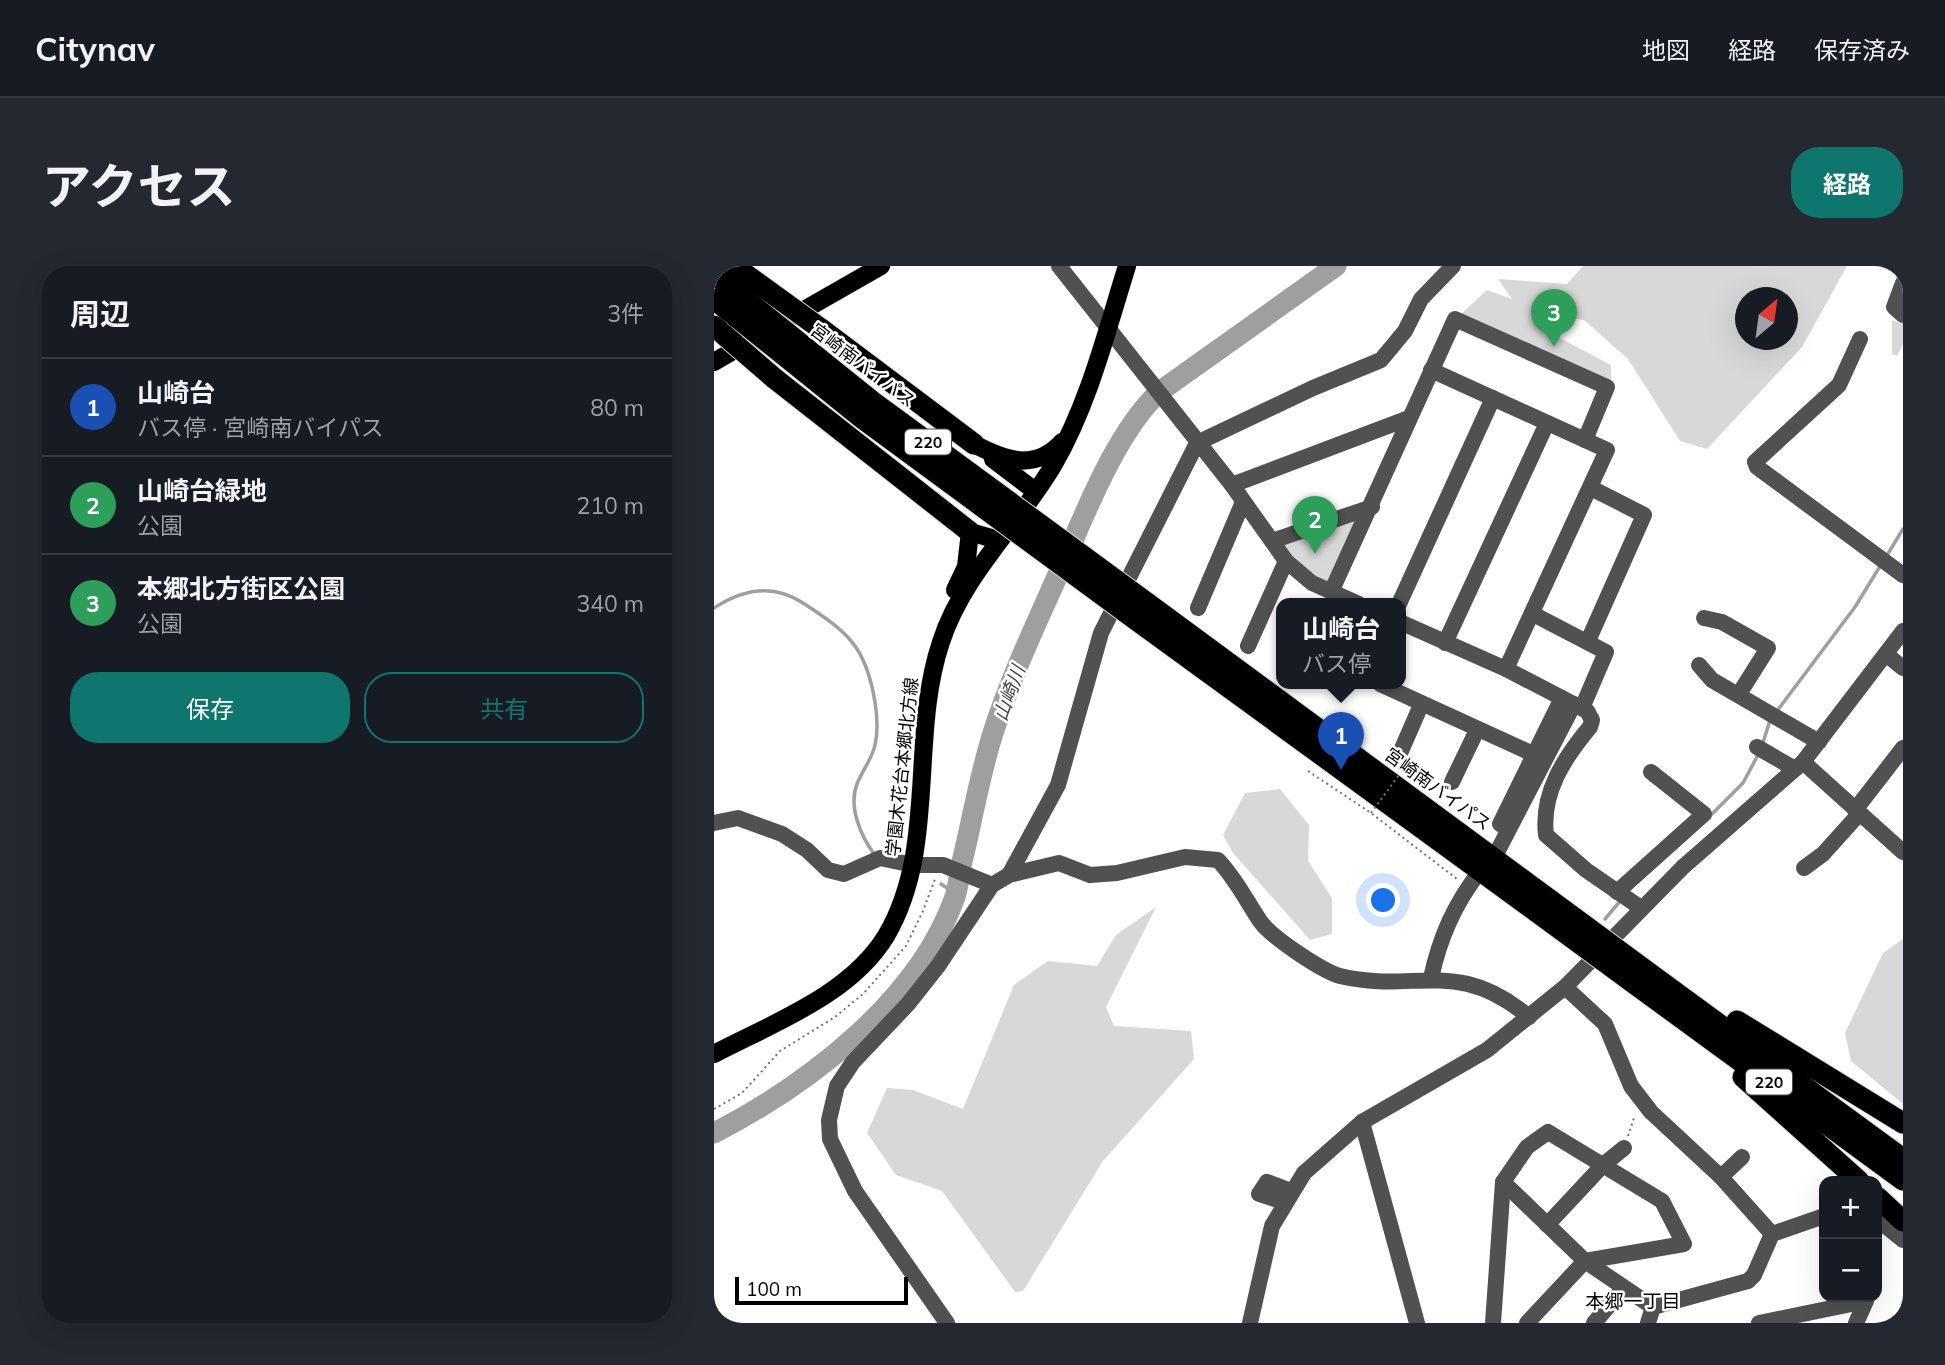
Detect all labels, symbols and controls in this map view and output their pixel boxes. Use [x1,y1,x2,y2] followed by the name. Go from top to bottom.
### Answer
[35,28,155,69] text: Citynav
[1642,35,1690,65] text: 地図
[1728,35,1776,65] text: 経路
[1814,35,1910,65] text: 保存済み
[1791,147,1903,218] button: 経路
[42,155,236,216] text: アクセス
[1735,287,1798,350] north arrow
[1531,289,1577,347] pin: 3
[70,295,130,333] text: 周辺
[607,299,644,328] text: 3件
[806,318,920,412] street label: 宮崎南バイパス
[137,376,215,409] text: 山崎台
[86,393,100,422] text: 1
[590,393,644,422] text: 80 m
[137,413,384,442] text: バス停 · 宮崎南バイパス
[905,430,951,454] road number: 220
[137,474,267,507] text: 山崎台緑地
[86,491,100,520] text: 2
[576,491,644,520] text: 210 m
[1292,496,1338,554] pin: 2
[137,511,183,540] text: 公園
[137,572,345,605] text: 本郷北方街区公園
[86,589,100,618] text: 3
[576,589,644,618] text: 340 m
[1276,598,1406,689] popup
[137,609,183,638] text: 公園
[1302,612,1380,645] text: 山崎台
[1302,649,1371,678] text: バス停
[988,660,1031,724] water label: 山崎川
[70,672,350,743] button: 保存
[364,672,644,743] button: 共有
[881,676,923,858] street label: 学園木花台本郷北方線
[1318,712,1364,770] pin: 1
[1380,743,1496,835] street label: 宮崎南バイパス
[1366,883,1400,917] your location
[1746,1070,1792,1094] road number: 220
[1819,1176,1882,1302] map controls
[1819,1176,1882,1239] button: +
[1819,1239,1882,1302] button: −
[735,1274,908,1306] scale bar
[746,1277,802,1301] text: 100 m
[1585,1289,1681,1313] district label: 本郷一丁目

